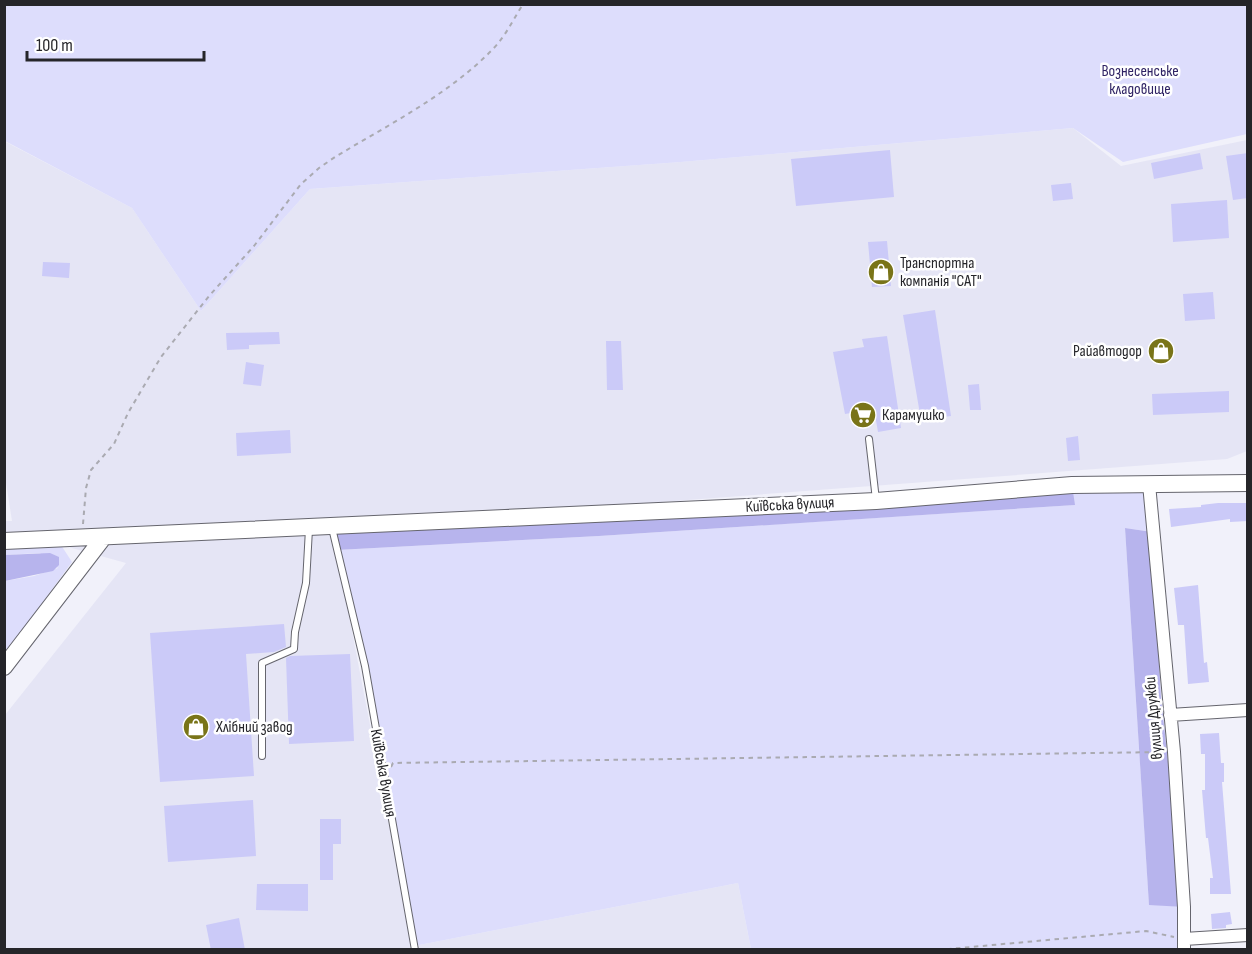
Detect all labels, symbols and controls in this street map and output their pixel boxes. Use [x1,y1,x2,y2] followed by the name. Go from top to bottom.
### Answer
[27,24,204,62] scale bar
[36,35,73,56] text: 100 m
[1101,62,1179,99] park label: Вознесенське кладовище
[900,254,982,291] place label: Транспортна компанія "САТ"
[866,257,896,287] shop icon: Транспортна компанія "САТ"
[1146,336,1176,366] shop icon: Райавтодор
[1073,342,1142,361] place label: Райавтодор
[848,400,878,430] supermarket icon: Карамушко
[882,406,945,425] place label: Карамушко
[745,493,835,517] street label: Київська вулиця
[1141,676,1167,760] street label: вулиця Дружби
[181,712,211,742] shop icon: Хлібний завод
[215,718,293,737] place label: Хлібний завод
[366,728,400,818] street label: Київська вулиця

